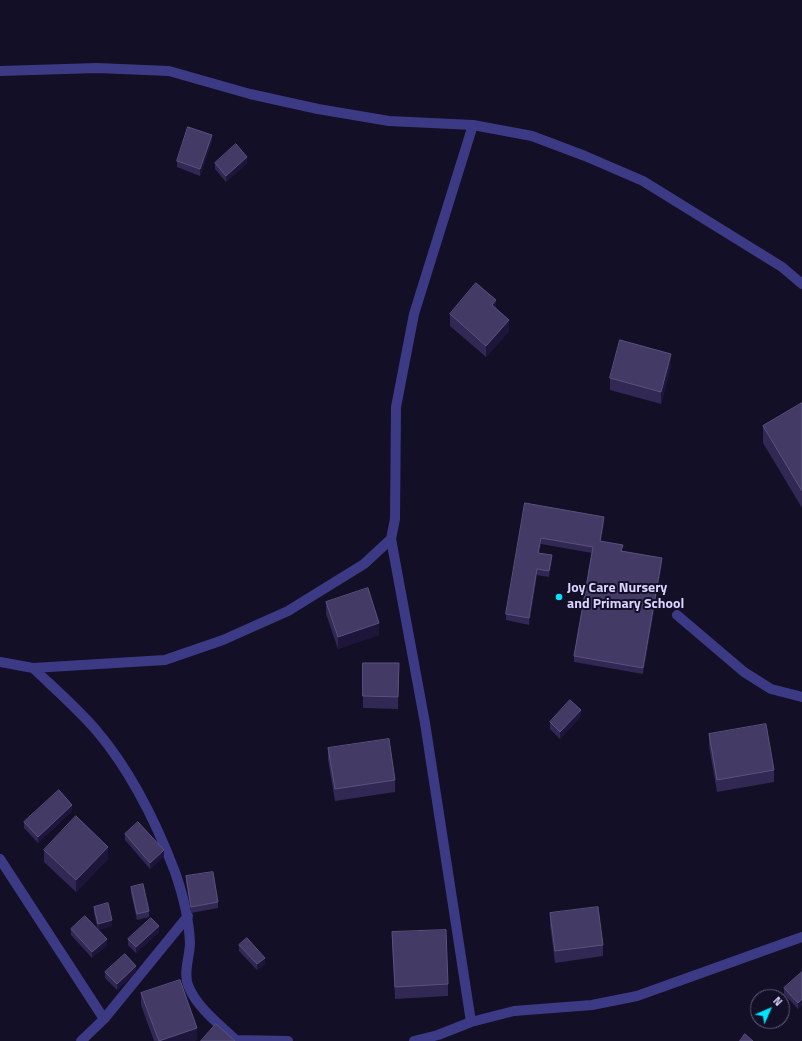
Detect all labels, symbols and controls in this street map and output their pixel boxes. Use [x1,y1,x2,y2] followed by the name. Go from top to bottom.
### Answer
[567,581,684,614] place label: Joy Care Nursery and Primary School
[554,592,564,602] marker: Joy Care Nursery and Primary School
[750,989,790,1029] north arrow
[769,993,786,1010] text: N

